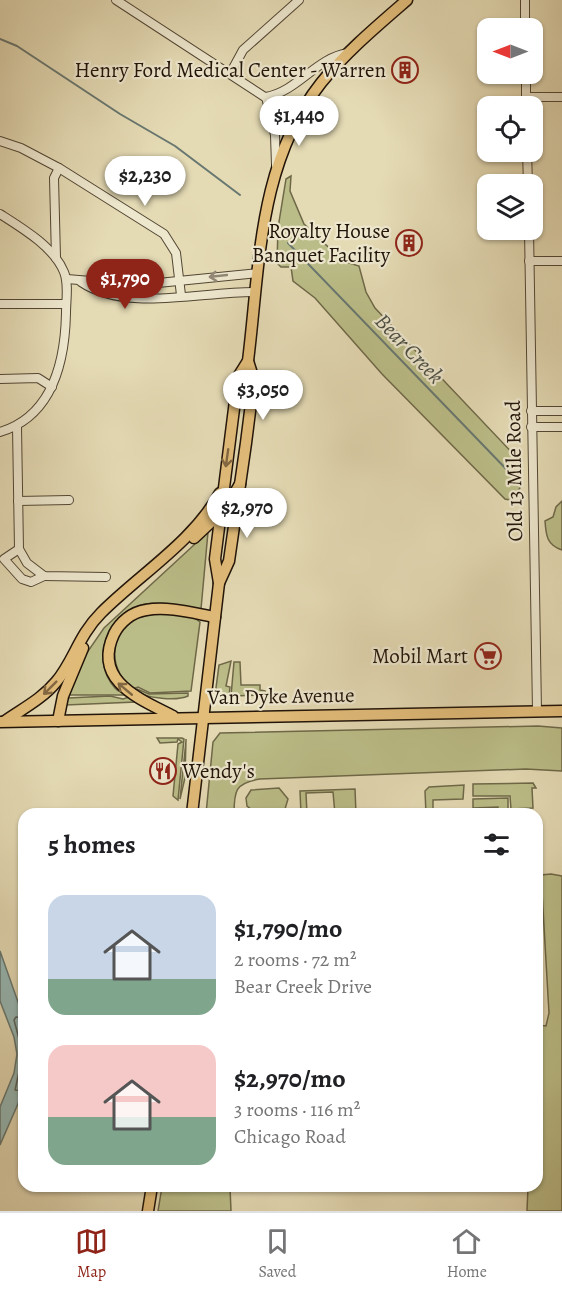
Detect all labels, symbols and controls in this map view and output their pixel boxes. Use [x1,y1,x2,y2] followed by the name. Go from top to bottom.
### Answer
[477,18,543,84] north arrow
[477,18,543,240] map controls
[390,55,420,85] building icon: Henry Ford Medical Center - Warren
[75,56,386,84] place label: Henry Ford Medical Center - Warren
[250,96,348,147] pin: $1,440
[477,96,543,162] button: locate
[274,102,324,129] text: $1,440
[96,156,194,207] pin: $2,230
[119,162,171,189] text: $2,230
[477,174,543,240] button: layers
[252,217,391,269] place label: Royalty House Banquet Facility
[394,228,424,258] building icon: Royalty House Banquet Facility
[76,259,174,310] pin: $1,790
[100,265,150,292] text: $1,790
[209,271,229,282] one-way arrow
[368,307,451,391] water label: Bear Creek
[214,370,312,421] pin: $3,050
[237,376,289,403] text: $3,050
[499,400,529,542] street label: Old 13 Mile Road
[222,448,233,468] one-way arrow
[198,488,296,539] pin: $2,970
[221,494,273,521] text: $2,970
[473,641,503,671] supermarket icon: Mobil Mart
[372,642,468,670] place label: Mobil Mart
[42,681,57,695] one-way arrow
[206,681,355,711] street label: Van Dyke Avenue
[117,682,133,695] one-way arrow
[148,756,178,786] restaurant icon: Wendy's
[181,757,255,785] place label: Wendy's
[48,827,136,862] text: 5 homes
[480,828,513,861] icon: filters
[234,911,342,946] text: $1,790/mo
[96,919,168,991] icon: home
[234,946,356,973] text: 2 rooms · 72 m²
[234,973,372,1000] text: Bear Creek Drive
[234,1061,346,1096] text: $2,970/mo
[96,1069,168,1141] icon: home
[234,1096,360,1123] text: 3 rooms · 116 m²
[234,1123,346,1150] text: Chicago Road
[75,1225,108,1283] tab: Map
[258,1225,296,1283] tab: Saved
[447,1225,487,1283] tab: Home

